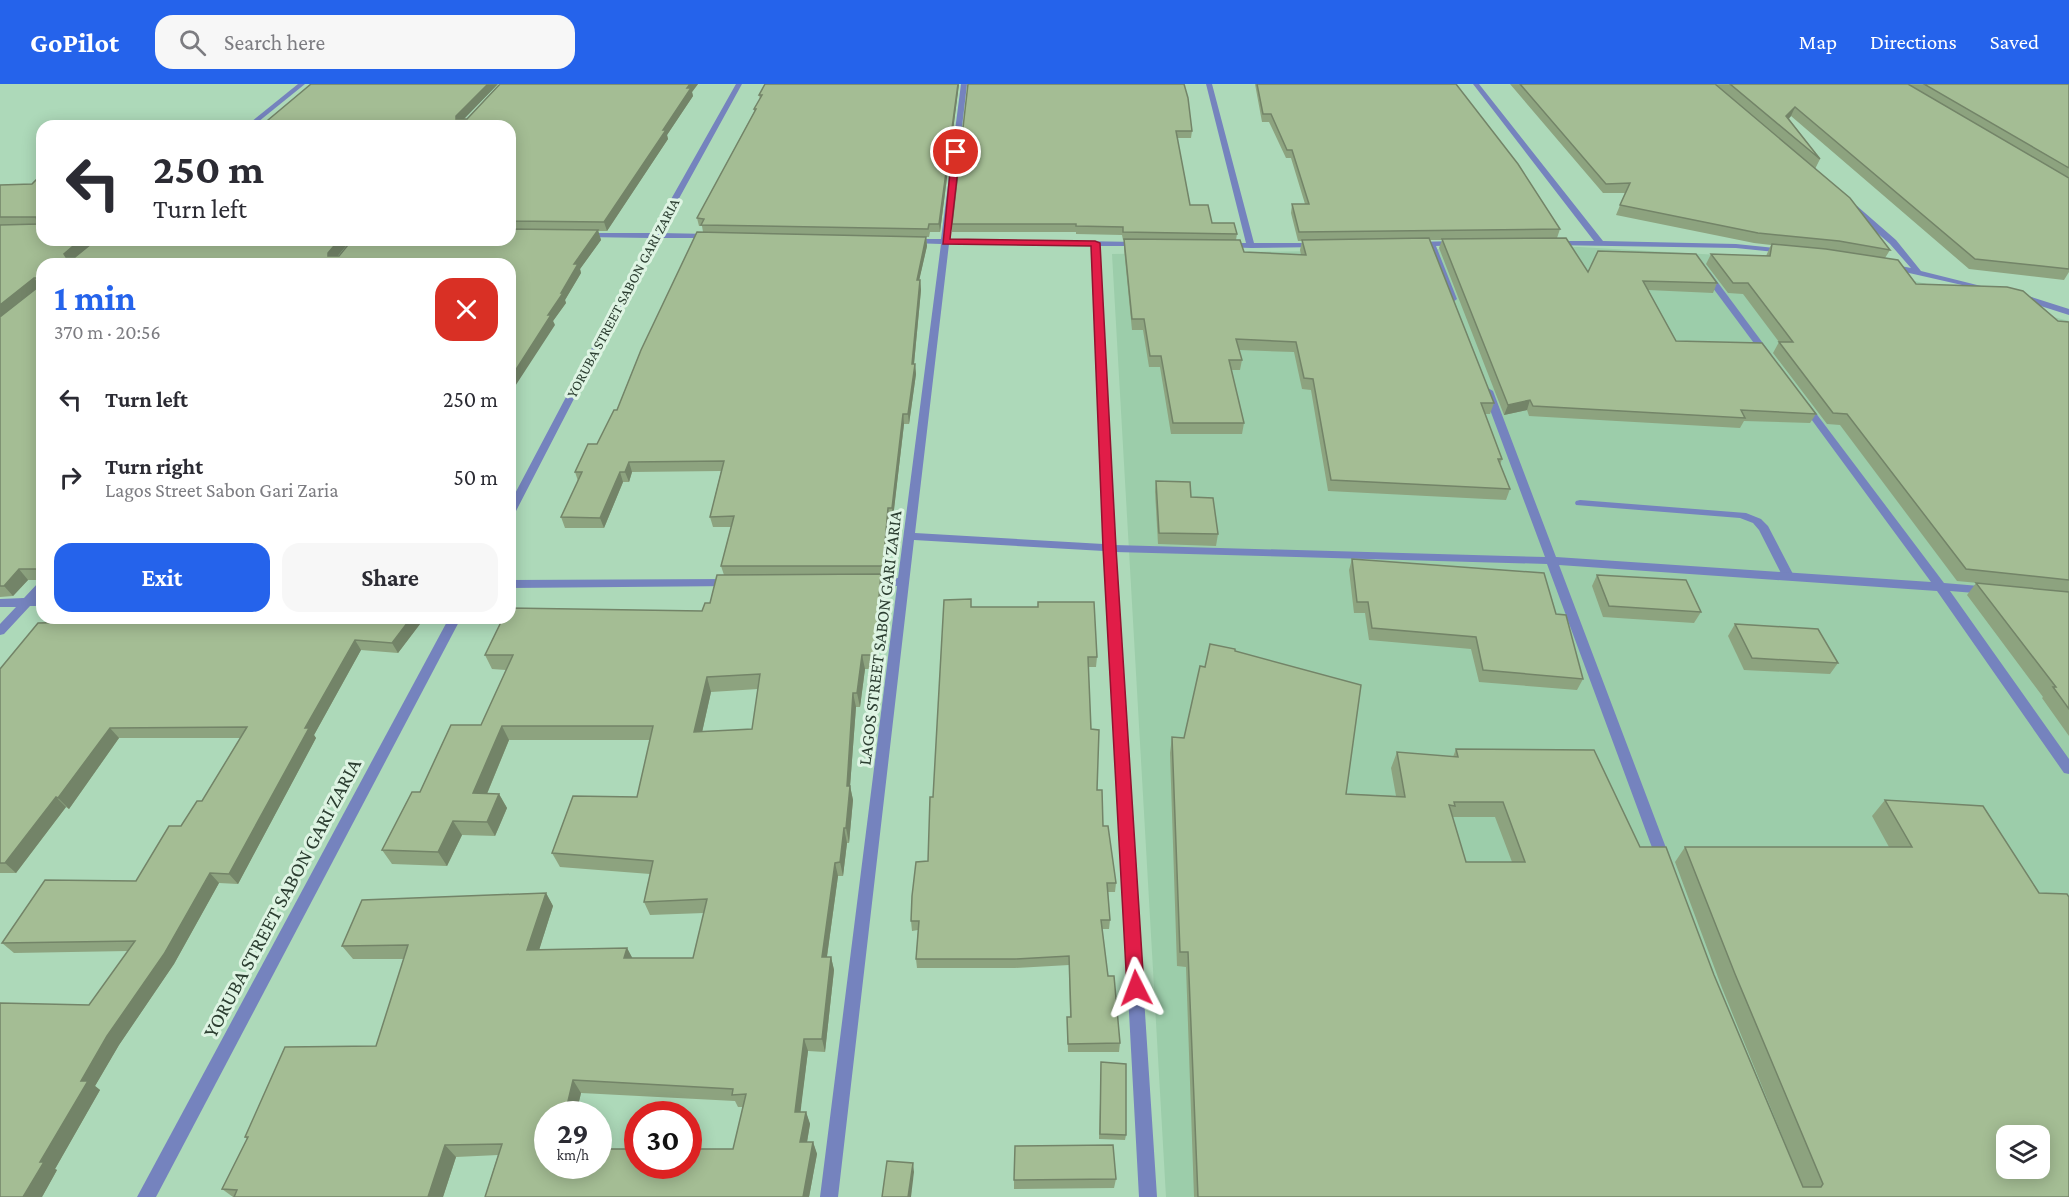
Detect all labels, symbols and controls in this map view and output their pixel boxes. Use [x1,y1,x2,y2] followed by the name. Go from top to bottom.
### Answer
[155,15,575,69] search box
[176,26,209,59] icon: search
[30,27,119,58] text: GoPilot
[224,30,325,55] text: Search here
[1799,30,1837,54] text: Map
[1870,30,1957,54] text: Directions
[1990,30,2039,54] text: Saved
[930,126,981,177] pin
[939,135,972,168] icon: arrive
[54,144,132,222] icon: left
[153,145,264,192] text: 250 m
[153,194,247,224] text: Turn left
[564,195,683,400] street label: YORUBA STREET SABON GARI ZARIA
[54,278,136,318] text: 1 min
[435,278,498,341] button: close
[54,321,161,343] text: 370 m · 20:56
[54,383,87,416] icon: left
[105,387,188,412] text: Turn left
[443,387,498,412] text: 250 m
[105,454,203,479] text: Turn right
[54,461,87,494] icon: right
[453,465,498,490] text: 50 m
[105,479,339,501] text: Lagos Street Sabon Gari Zaria
[854,509,906,767] street label: LAGOS STREET SABON GARI ZARIA
[54,543,270,612] button: Exit
[282,543,498,612] button: Share
[198,754,366,1042] street label: YORUBA STREET SABON GARI ZARIA
[1104,956,1168,1020] position arrow
[624,1101,702,1179] speed limit sign: 30
[557,1116,589,1149] text: 29
[1996,1125,2050,1179] map controls
[1996,1125,2050,1179] button: layers
[557,1147,589,1163] text: km/h

